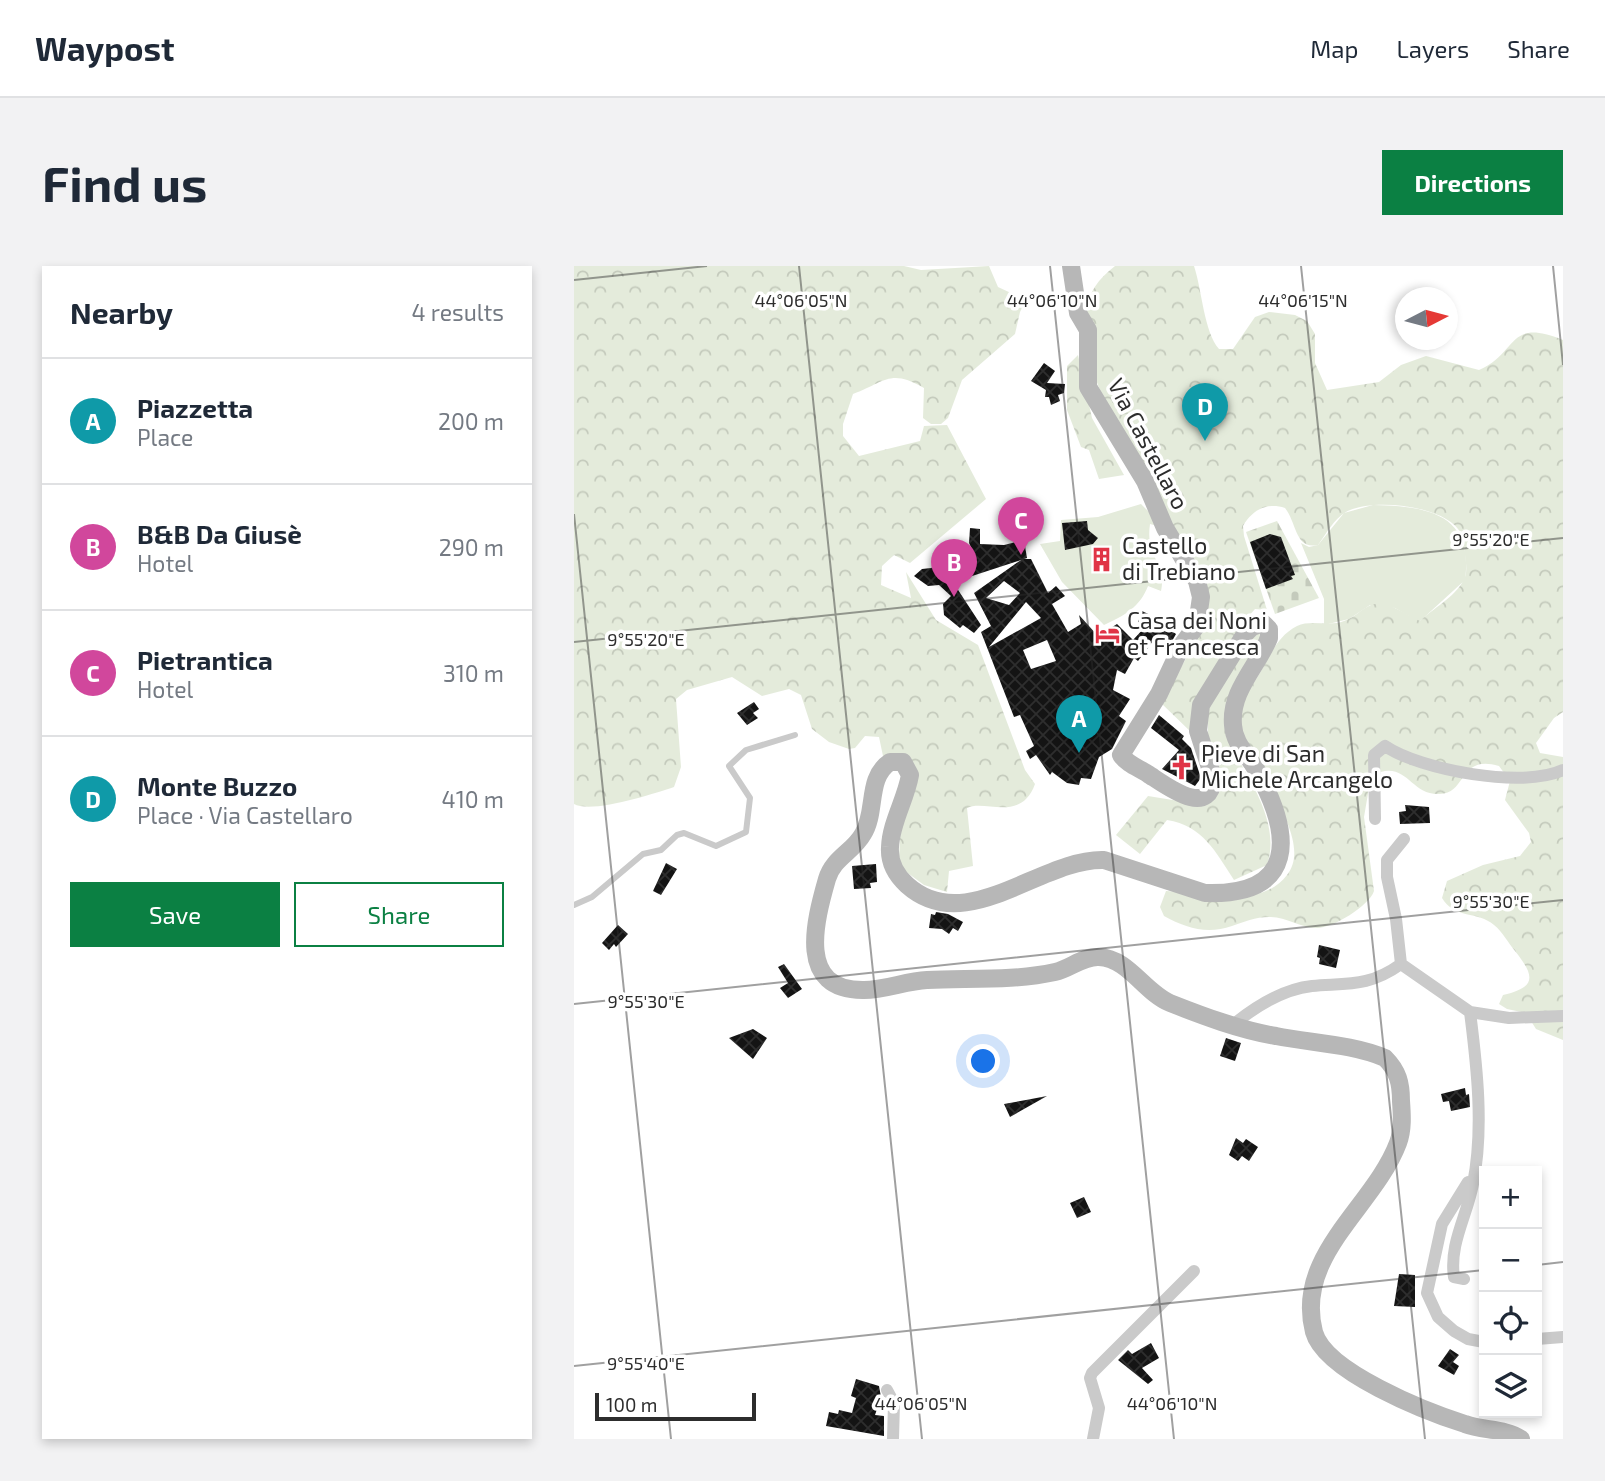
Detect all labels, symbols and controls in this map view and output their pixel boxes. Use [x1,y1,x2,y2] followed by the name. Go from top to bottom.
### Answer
[35,28,174,68] text: Waypost
[1310,34,1358,63] text: Map
[1396,34,1469,63] text: Layers
[1507,34,1570,63] text: Share
[1382,150,1563,215] button: Directions
[42,153,207,212] text: Find us
[1395,287,1458,350] north arrow
[754,289,848,311] text: 44°06'05"N
[1007,289,1097,311] text: 44°06'10"N
[1258,289,1348,311] text: 44°06'15"N
[70,294,173,330] text: Nearby
[412,298,504,326] text: 4 results
[1103,373,1195,514] street label: Via Castellaro
[1182,383,1228,441] pin: D
[137,392,253,423] text: Piazzetta
[85,407,101,435] text: A
[438,407,504,435] text: 200 m
[137,423,193,451] text: Place
[998,497,1044,555] pin: C
[137,518,302,549] text: B&B Da Giusè
[1452,528,1530,550] text: 9°55'20"E
[1122,531,1236,585] place label: Castello di Trebiano
[86,533,100,561] text: B
[439,533,504,561] text: 290 m
[931,539,977,597] pin: B
[1088,545,1116,573] building icon: Castello di Trebiano
[137,549,193,577] text: Hotel
[1127,606,1267,660] place label: Casa dei Noni et Francesca
[1093,620,1121,648] hotel icon: Casa dei Noni et Francesca
[607,628,685,650] text: 9°55'20"E
[137,644,273,675] text: Pietrantica
[86,659,100,687] text: C
[443,659,504,687] text: 310 m
[137,675,193,703] text: Hotel
[1056,695,1102,753] pin: A
[1201,739,1393,793] place label: Pieve di San Michele Arcangelo
[1167,753,1195,781] church icon: Pieve di San Michele Arcangelo
[137,770,297,801] text: Monte Buzzo
[85,785,101,813] text: D
[442,785,504,813] text: 410 m
[137,801,353,829] text: Place · Via Castellaro
[70,882,280,947] button: Save
[294,882,504,947] button: Share
[1452,890,1530,912] text: 9°55'30"E
[607,990,685,1012] text: 9°55'30"E
[966,1044,1000,1078] your location
[1479,1166,1542,1418] map controls
[1479,1166,1542,1229] button: +
[1479,1229,1542,1292] button: −
[1479,1292,1542,1355] button: locate
[607,1352,685,1374] text: 9°55'40"E
[1479,1355,1542,1418] button: layers
[595,1390,756,1422] scale bar
[874,1392,968,1414] text: 44°06'05"N
[1127,1392,1217,1414] text: 44°06'10"N
[606,1393,657,1416] text: 100 m

